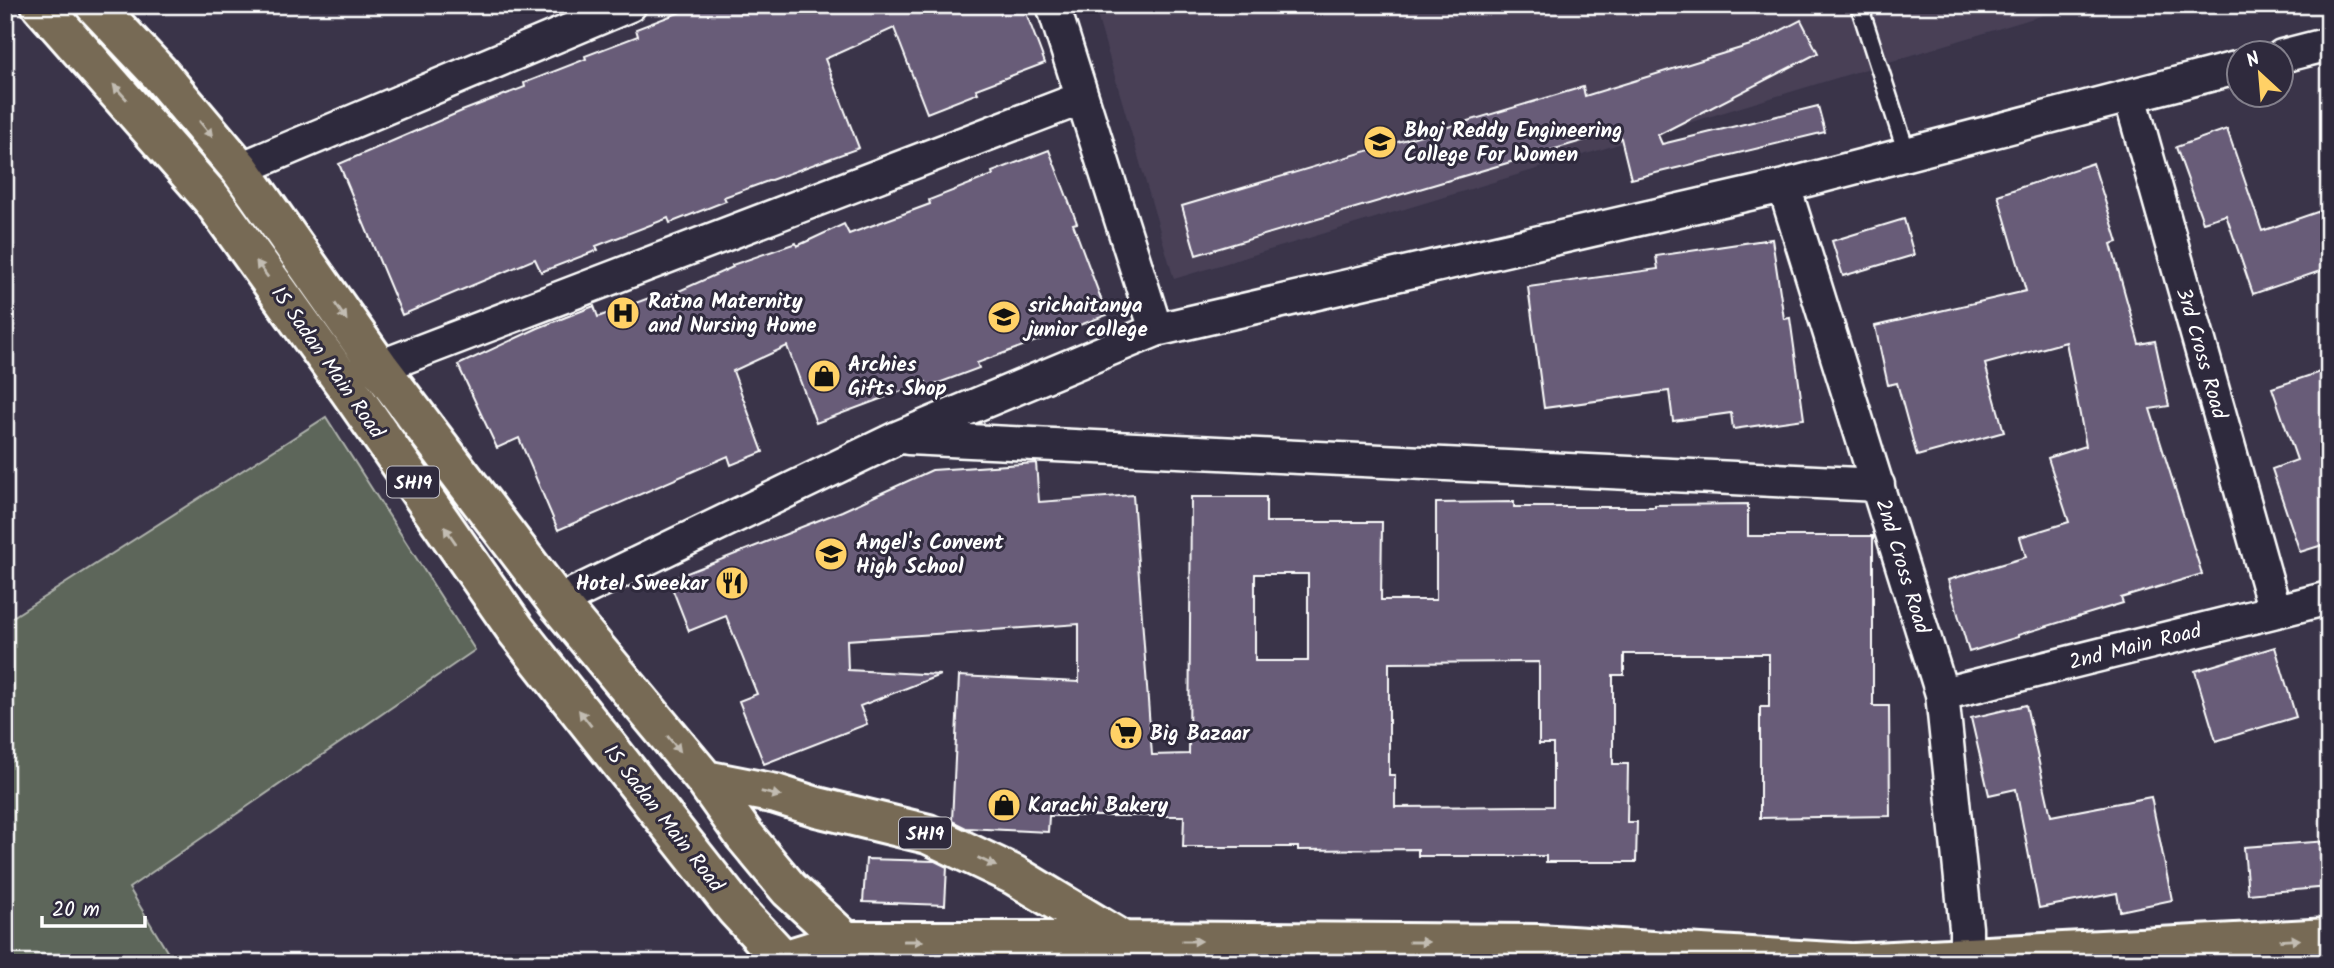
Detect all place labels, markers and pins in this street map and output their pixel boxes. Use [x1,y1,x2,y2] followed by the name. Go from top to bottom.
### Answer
[1404,115,1622,172] place label: Bhoj Reddy Engineering College For Women
[1361,123,1399,161] school or university icon: Bhoj Reddy Engineering College For Women
[648,286,817,343] place label: Ratna Maternity and Nursing Home
[1022,290,1148,347] place label: srichaitanya junior college
[604,294,642,332] hospital icon: Ratna Maternity and Nursing Home
[985,298,1023,336] school or university icon: srichaitanya junior college
[848,349,947,406] place label: Archies Gifts Shop
[805,357,843,395] shop icon: Archies Gifts Shop
[856,527,1004,584] place label: Angel's Convent High School
[812,535,850,573] school or university icon: Angel's Convent High School
[713,564,751,602] restaurant icon: Hotel Sweekar
[576,568,709,601] place label: Hotel Sweekar
[1107,714,1145,752] supermarket icon: Big Bazaar
[1150,718,1251,751] place label: Big Bazaar
[985,786,1023,824] shop icon: Karachi Bakery
[1028,790,1168,823] place label: Karachi Bakery

